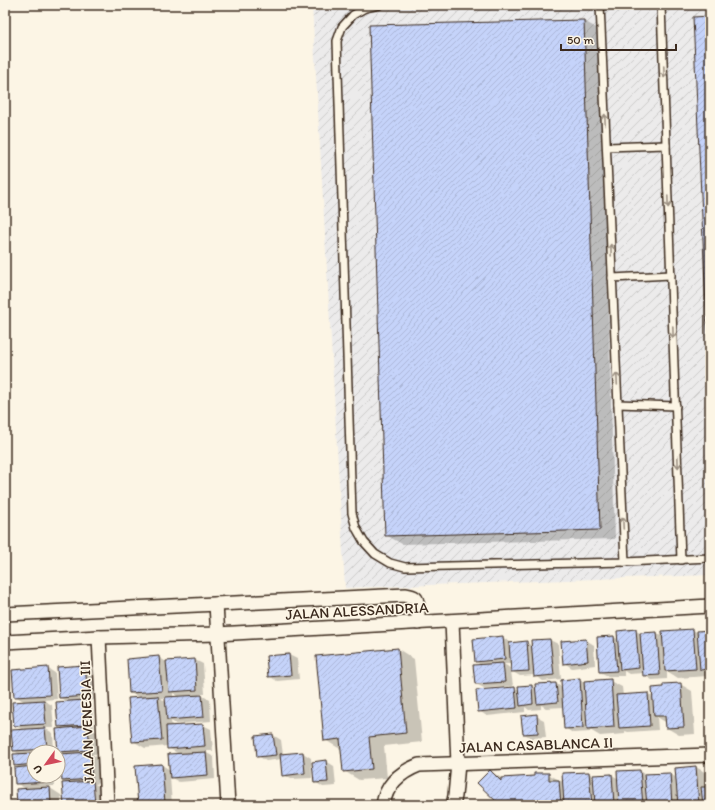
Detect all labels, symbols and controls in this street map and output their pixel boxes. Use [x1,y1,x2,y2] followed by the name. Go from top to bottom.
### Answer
[561,26,676,52] scale bar
[567,33,593,47] text: 50 m
[660,65,667,78] one-way arrow
[602,114,609,127] one-way arrow
[664,195,672,208] one-way arrow
[607,244,615,257] one-way arrow
[669,325,677,338] one-way arrow
[613,373,620,386] one-way arrow
[674,455,681,468] one-way arrow
[620,517,627,530] one-way arrow
[285,598,429,624] street label: JALAN ALESSANDRIA
[76,660,98,784] street label: JALAN VENESIA III
[459,733,613,757] street label: JALAN CASABLANCA II
[26,744,66,784] north arrow
[31,763,45,776] text: U

